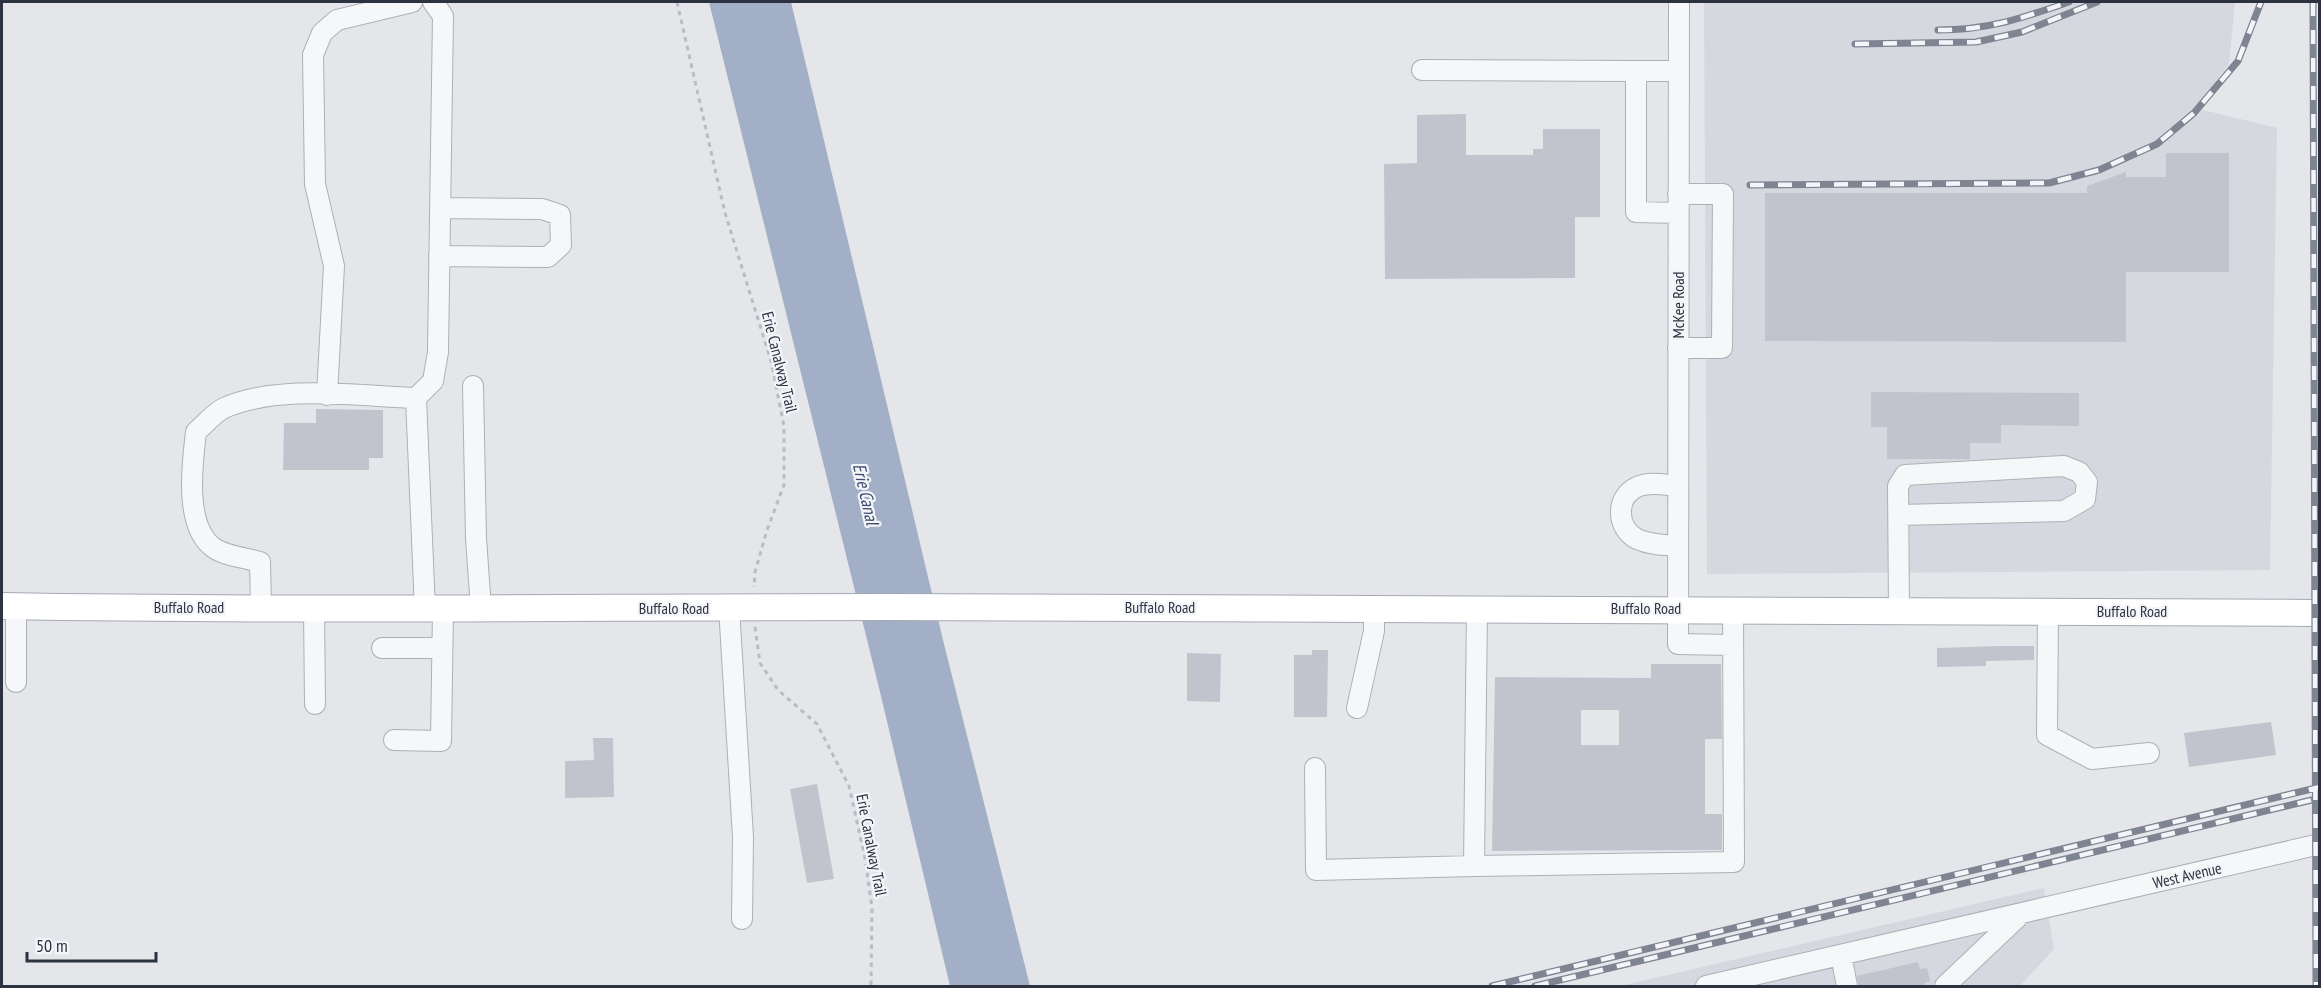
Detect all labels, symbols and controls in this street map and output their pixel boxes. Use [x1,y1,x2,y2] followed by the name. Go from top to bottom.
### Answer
[1668,271,1688,338] street label: McKee Road
[758,309,802,415] street label: Erie Canalway Trail
[848,461,885,529] water label: Erie Canal
[154,597,224,617] street label: Buffalo Road
[1125,597,1195,617] street label: Buffalo Road
[639,598,709,618] street label: Buffalo Road
[1611,598,1681,618] street label: Buffalo Road
[2097,601,2167,621] street label: Buffalo Road
[852,792,892,898] street label: Erie Canalway Trail
[2151,857,2223,893] street label: West Avenue
[27,925,156,963] scale bar
[36,934,68,957] text: 50 m

